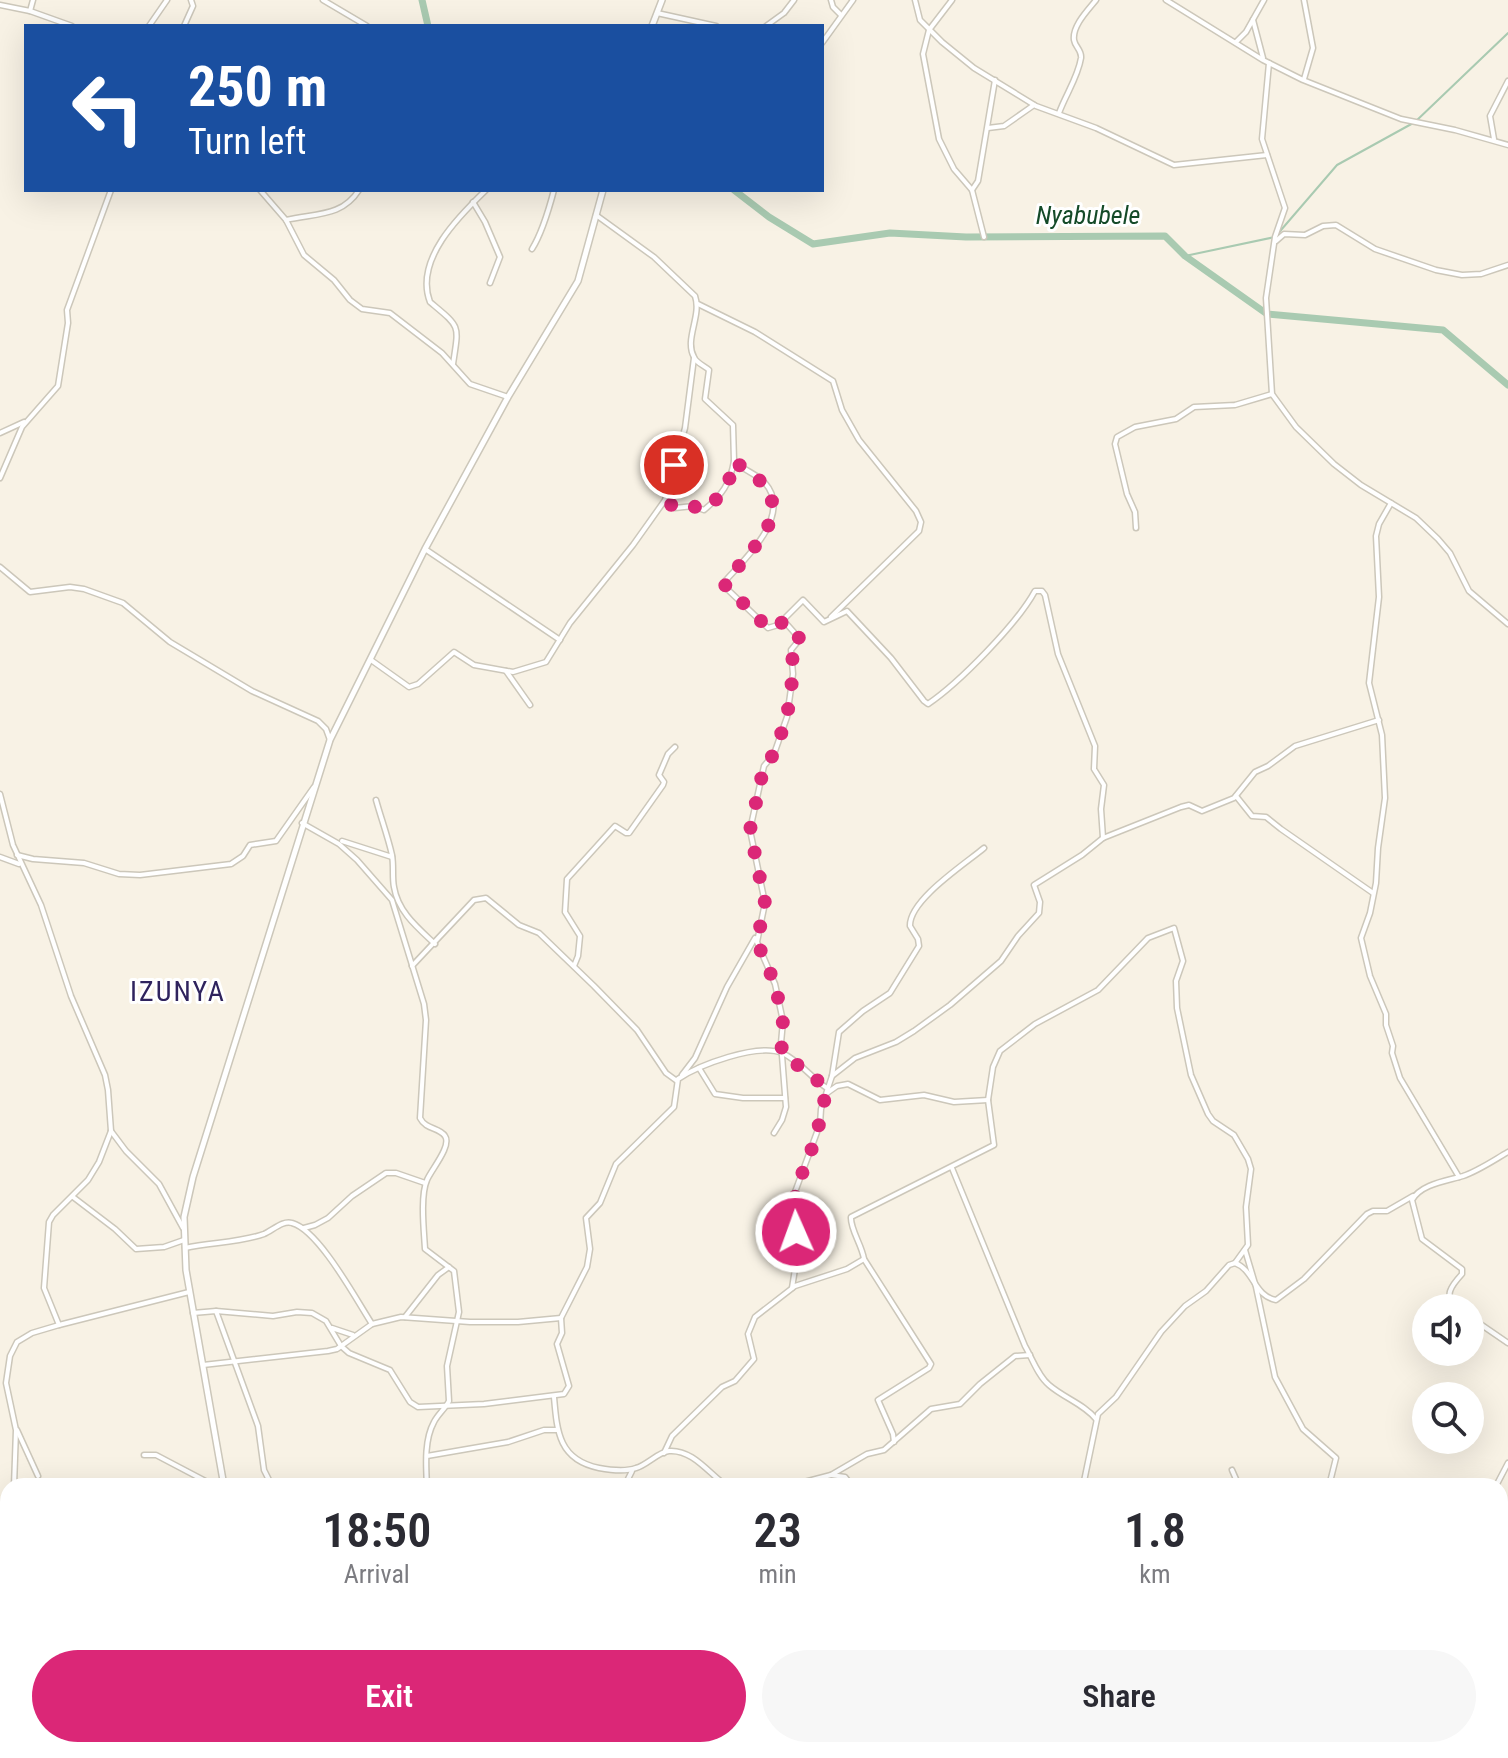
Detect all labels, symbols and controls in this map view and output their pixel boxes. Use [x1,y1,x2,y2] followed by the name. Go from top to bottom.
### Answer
[188,54,327,120] text: 250 m
[56,56,160,160] icon: left
[188,121,306,163] text: Turn left
[1036,200,1140,230] water label: Nyabubele
[640,431,708,499] pin
[652,443,696,487] icon: arrive
[130,975,226,1008] district label: IZUNYA
[754,1190,838,1274] position arrow
[1412,1294,1484,1454] map controls
[1412,1294,1484,1366] button: sound
[1412,1382,1484,1454] button: search
[322,1502,431,1559] text: 18:50
[754,1502,802,1559] text: 23
[1124,1502,1186,1559] text: 1.8
[344,1559,410,1589] text: Arrival
[759,1559,797,1589] text: min
[1139,1559,1171,1589] text: km
[32,1650,746,1742] button: Exit
[762,1650,1476,1742] button: Share

